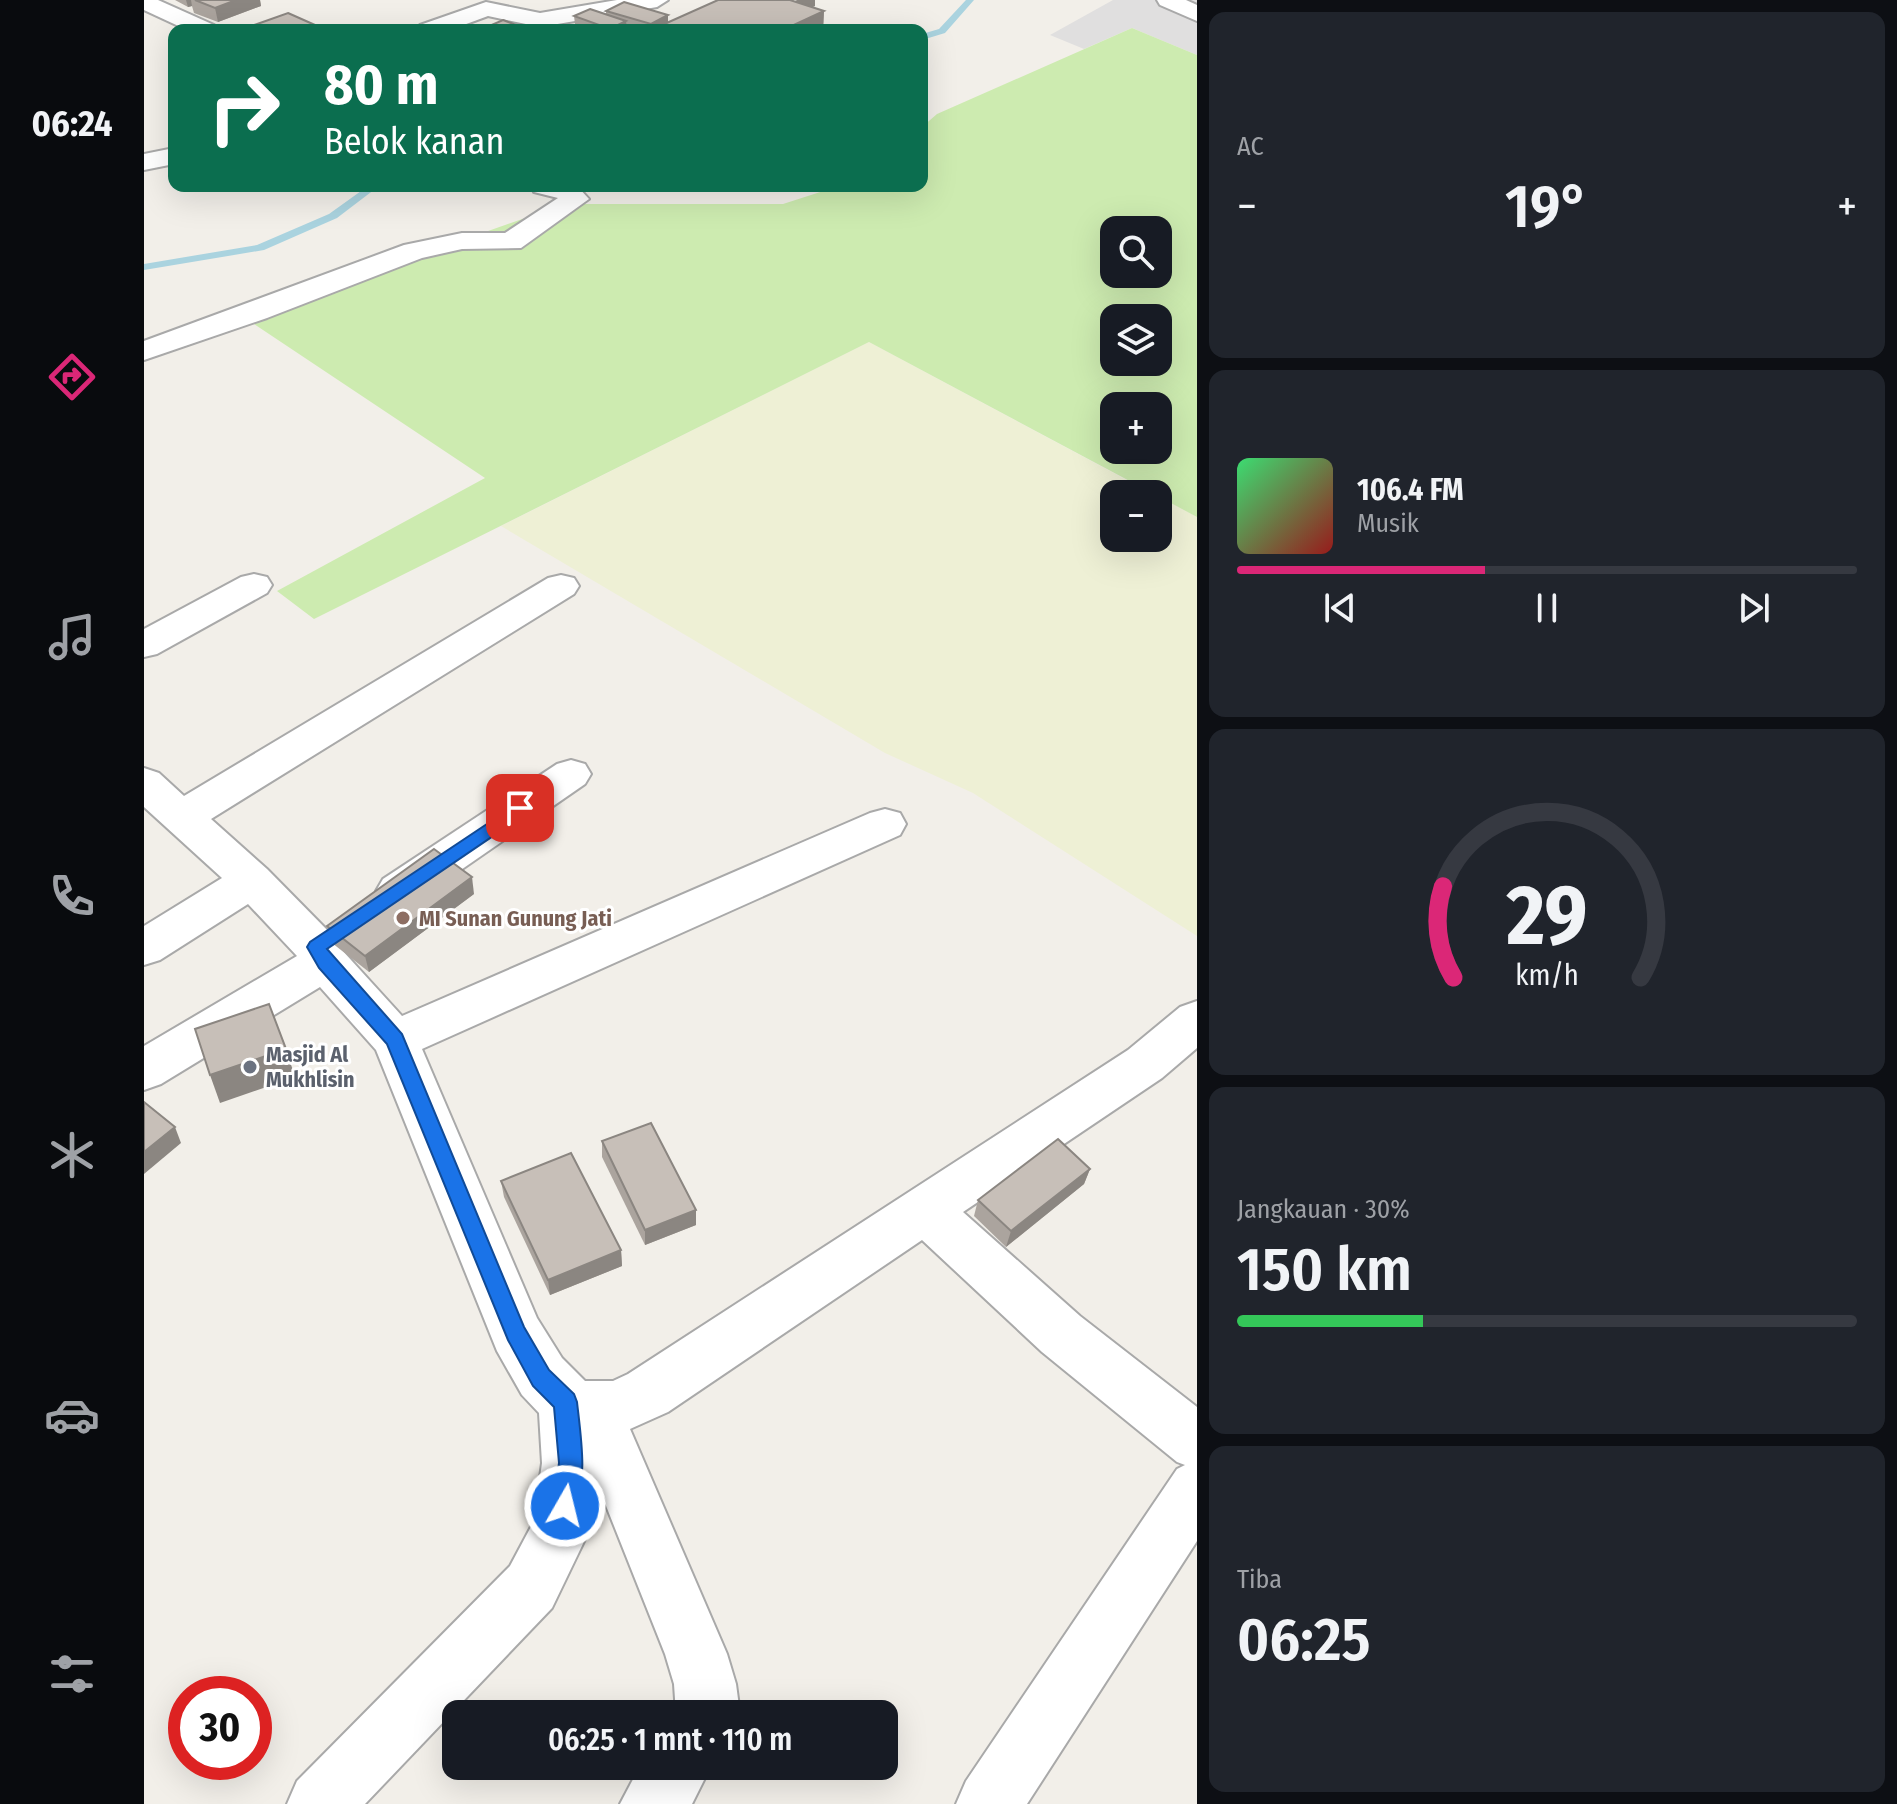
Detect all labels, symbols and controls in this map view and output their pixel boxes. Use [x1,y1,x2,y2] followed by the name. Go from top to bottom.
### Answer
[324,52,439,119] text: 80 m
[192,56,296,160] icon: right
[31,102,113,146] text: 06:24
[324,120,504,164] text: Belok kanan
[1237,131,1264,162] text: AC
[1505,171,1589,243] text: 19°
[1237,180,1257,233] text: −
[1837,180,1857,233] text: +
[1100,216,1172,552] map controls
[1100,216,1172,288] button: search
[1100,304,1172,376] button: layers
[44,349,100,405] icon: directions
[1100,392,1172,464] button: +
[1357,472,1464,508] text: 106.4 FM
[1100,480,1172,552] button: −
[1357,508,1419,539] text: Musik
[1318,586,1362,630] icon: previous
[1525,586,1569,630] icon: pause
[1732,586,1776,630] icon: next
[44,609,100,665] icon: music
[486,774,554,842] pin
[498,786,542,830] icon: arrive
[1505,866,1588,966] text: 29
[44,868,100,924] icon: phone
[419,905,612,932] place label: MI Sunan Gunung Jati
[394,909,412,927] marker: MI Sunan Gunung Jati
[1515,958,1579,993] text: km/h
[266,1041,355,1093] place label: Masjid Al Mukhlisin
[241,1058,259,1076] marker: Masjid Al Mukhlisin
[44,1127,100,1183] icon: climate
[1237,1194,1410,1225] text: Jangkauan · 30%
[1237,1234,1412,1306] text: 150 km
[44,1387,100,1443] icon: car
[523,1464,607,1548] position arrow
[1237,1564,1282,1595] text: Tiba
[1237,1604,1370,1676] text: 06:25
[44,1646,100,1702] icon: filters
[168,1676,272,1780] speed limit sign: 30
[548,1722,792,1758] text: 06:25 · 1 mnt · 110 m

